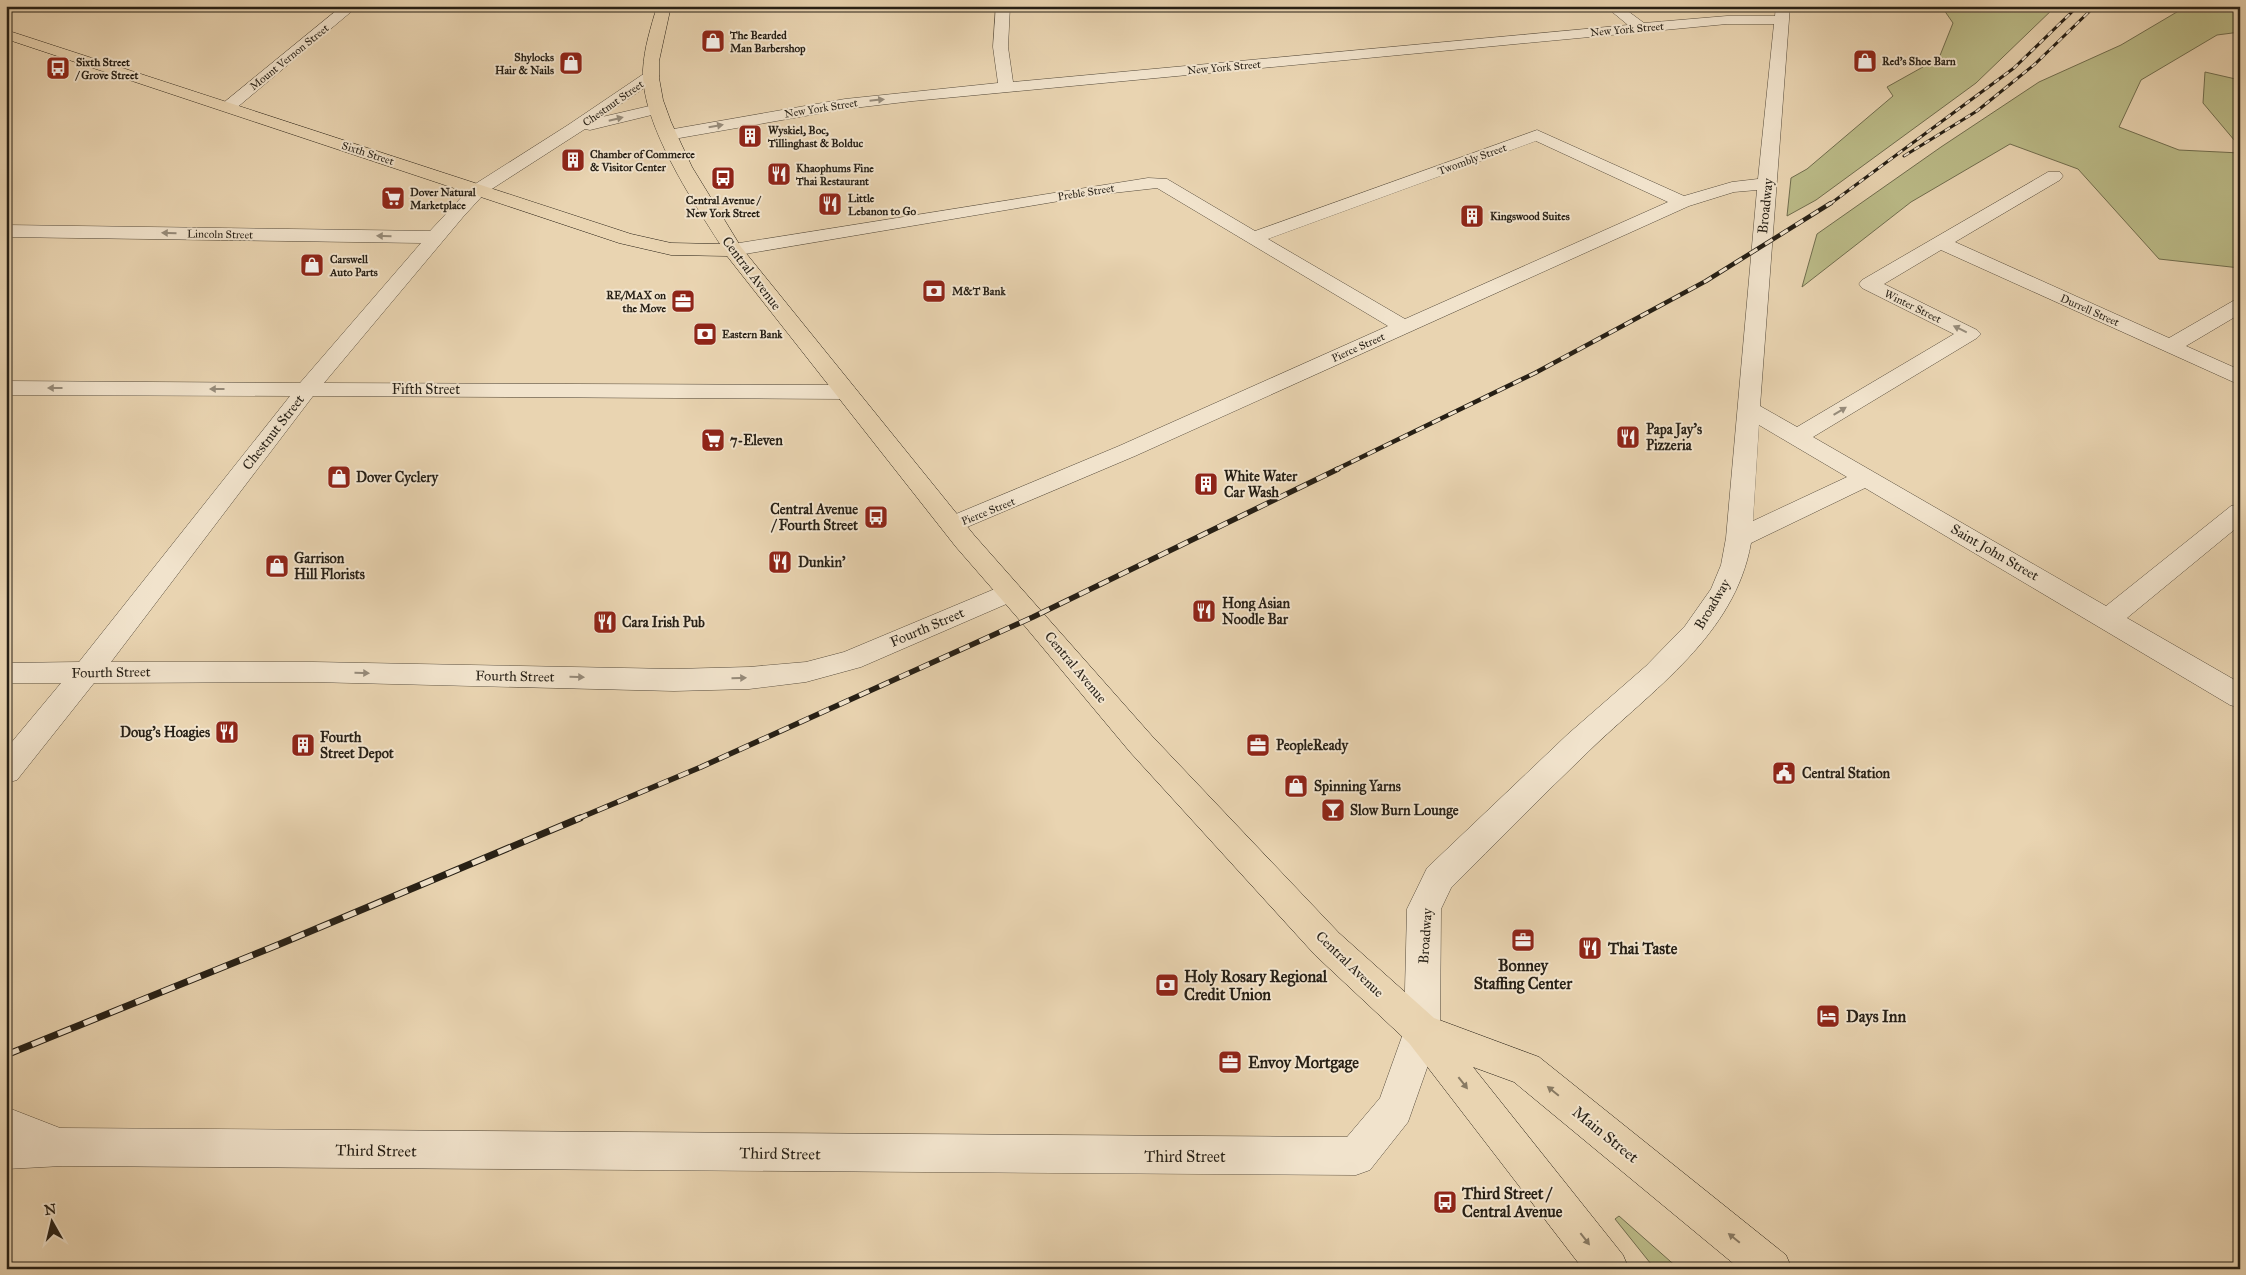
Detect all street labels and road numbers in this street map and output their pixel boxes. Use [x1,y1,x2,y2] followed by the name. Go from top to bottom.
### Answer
[1590,20,1665,39] street label: New York Street
[247,22,331,93] street label: Mount Vernon Street
[1187,58,1262,77] street label: New York Street
[580,78,646,129] street label: Chestnut Street
[784,96,859,121] street label: New York Street
[340,139,396,168] street label: Sixth Street
[1436,141,1508,178] street label: Twombly Street
[1754,177,1777,235] street label: Broadway
[1057,182,1116,203] street label: Preble Street
[187,227,253,242] street label: Lincoln Street
[718,233,785,314] street label: Central Avenue
[1882,287,1943,326] street label: Winter Street
[2058,292,2121,329] street label: Durrell Street
[1330,330,1387,365] street label: Pierce Street
[392,381,460,398] street label: Fifth Street
[239,391,308,473] street label: Chestnut Street
[959,495,1017,528] street label: Pierce Street
[1947,520,2042,585] street label: Saint John Street
[1691,576,1734,633] street label: Broadway
[887,604,967,651] street label: Fourth Street
[1041,628,1110,707] street label: Central Avenue
[71,663,151,682] street label: Fourth Street
[475,667,555,686] street label: Fourth Street
[1415,907,1436,964] street label: Broadway
[1312,928,1387,1001] street label: Central Avenue
[1569,1102,1643,1167] street label: Main Street
[335,1140,417,1161] street label: Third Street
[739,1143,821,1164] street label: Third Street
[1144,1147,1226,1166] street label: Third Street

